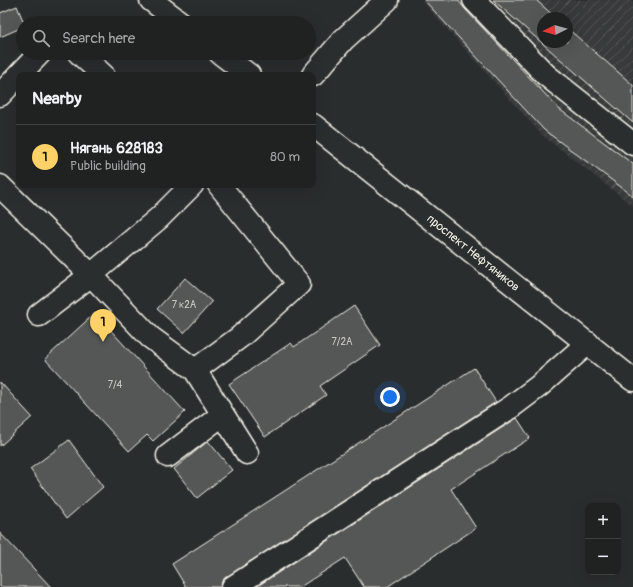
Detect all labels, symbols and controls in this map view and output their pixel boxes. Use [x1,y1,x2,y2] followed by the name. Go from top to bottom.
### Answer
[537,12,573,48] north arrow
[16,16,316,60] search box
[30,27,52,49] icon: search
[62,29,135,48] text: Search here
[32,88,81,109] text: Nearby
[70,139,163,158] text: Нягань 628183
[42,149,48,165] text: 1
[270,149,300,165] text: 80 m
[70,158,146,174] text: Public building
[424,211,523,294] street label: проспект Нефтяников
[172,299,197,311] house number: 7 к2А
[90,309,116,342] pin: 1
[332,336,353,348] house number: 7/2А
[108,379,123,391] house number: 7/4
[380,387,400,407] your location
[585,503,621,575] map controls
[585,503,621,539] button: +
[585,539,621,575] button: −

